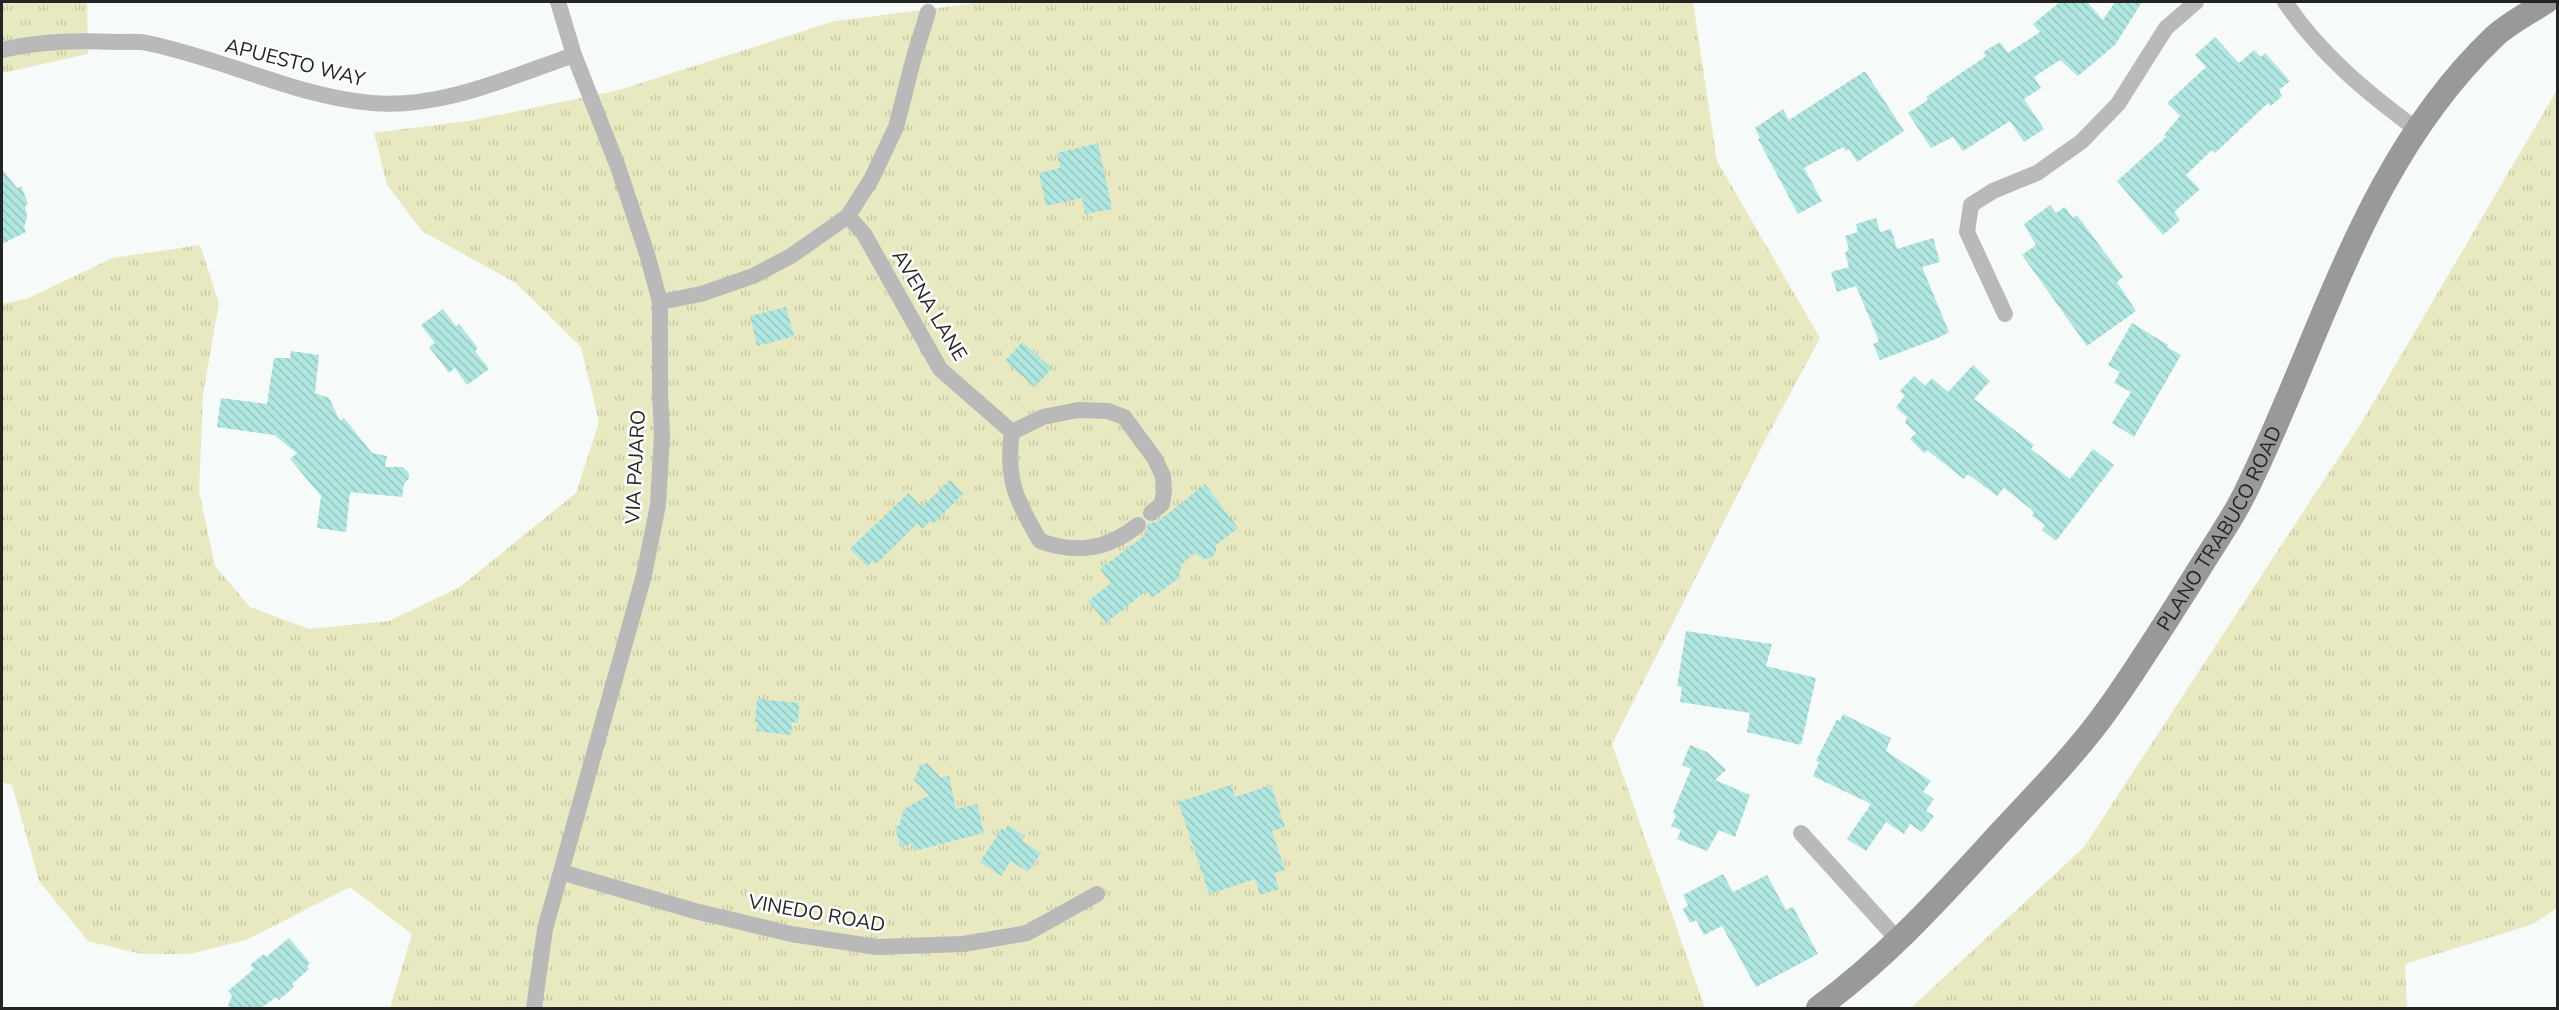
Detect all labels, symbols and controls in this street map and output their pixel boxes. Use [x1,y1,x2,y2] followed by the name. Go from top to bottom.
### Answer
[222,32,369,93] street label: APUESTO WAY
[886,245,973,366] street label: AVENA LANE
[619,409,652,526] street label: VIA PAJARO
[2151,422,2288,636] street label: PLANO TRABUCO ROAD
[745,888,887,939] street label: VINEDO ROAD

